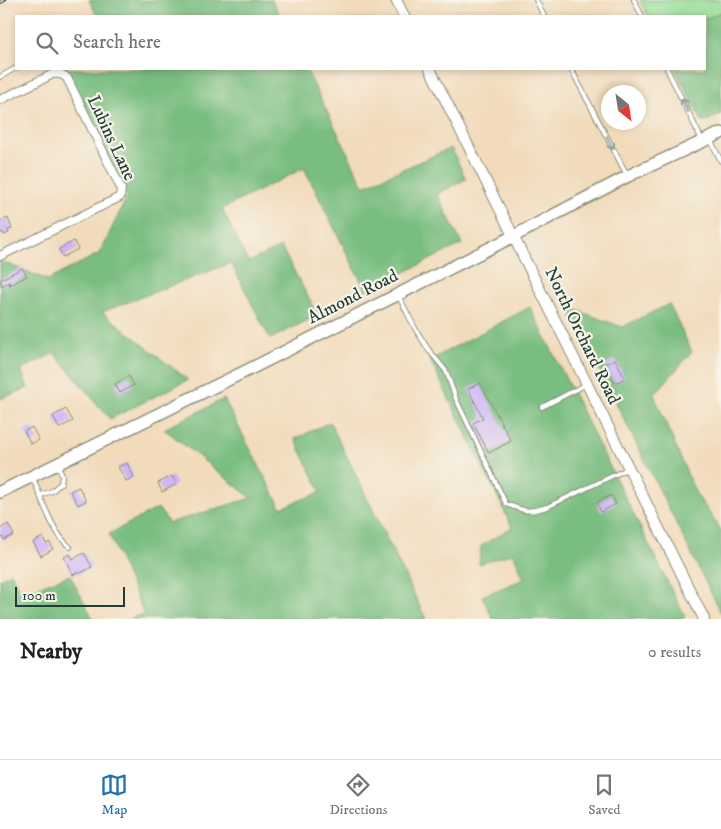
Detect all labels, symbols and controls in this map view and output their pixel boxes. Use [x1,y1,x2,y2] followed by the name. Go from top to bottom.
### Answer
[15,15,706,70] search box
[33,29,61,57] icon: search
[73,31,161,54] text: Search here
[601,85,646,130] north arrow
[82,92,140,184] street label: Lubins Lane
[680,98,689,113] one-way arrow
[606,135,615,150] one-way arrow
[539,264,625,408] street label: North Orchard Road
[304,265,402,329] street label: Almond Road
[15,584,125,607] scale bar
[22,587,56,605] text: 100 m
[20,639,82,665] text: Nearby
[648,642,701,662] text: 0 results
[100,771,128,819] tab: Map
[329,771,387,819] tab: Directions
[588,771,621,819] tab: Saved

